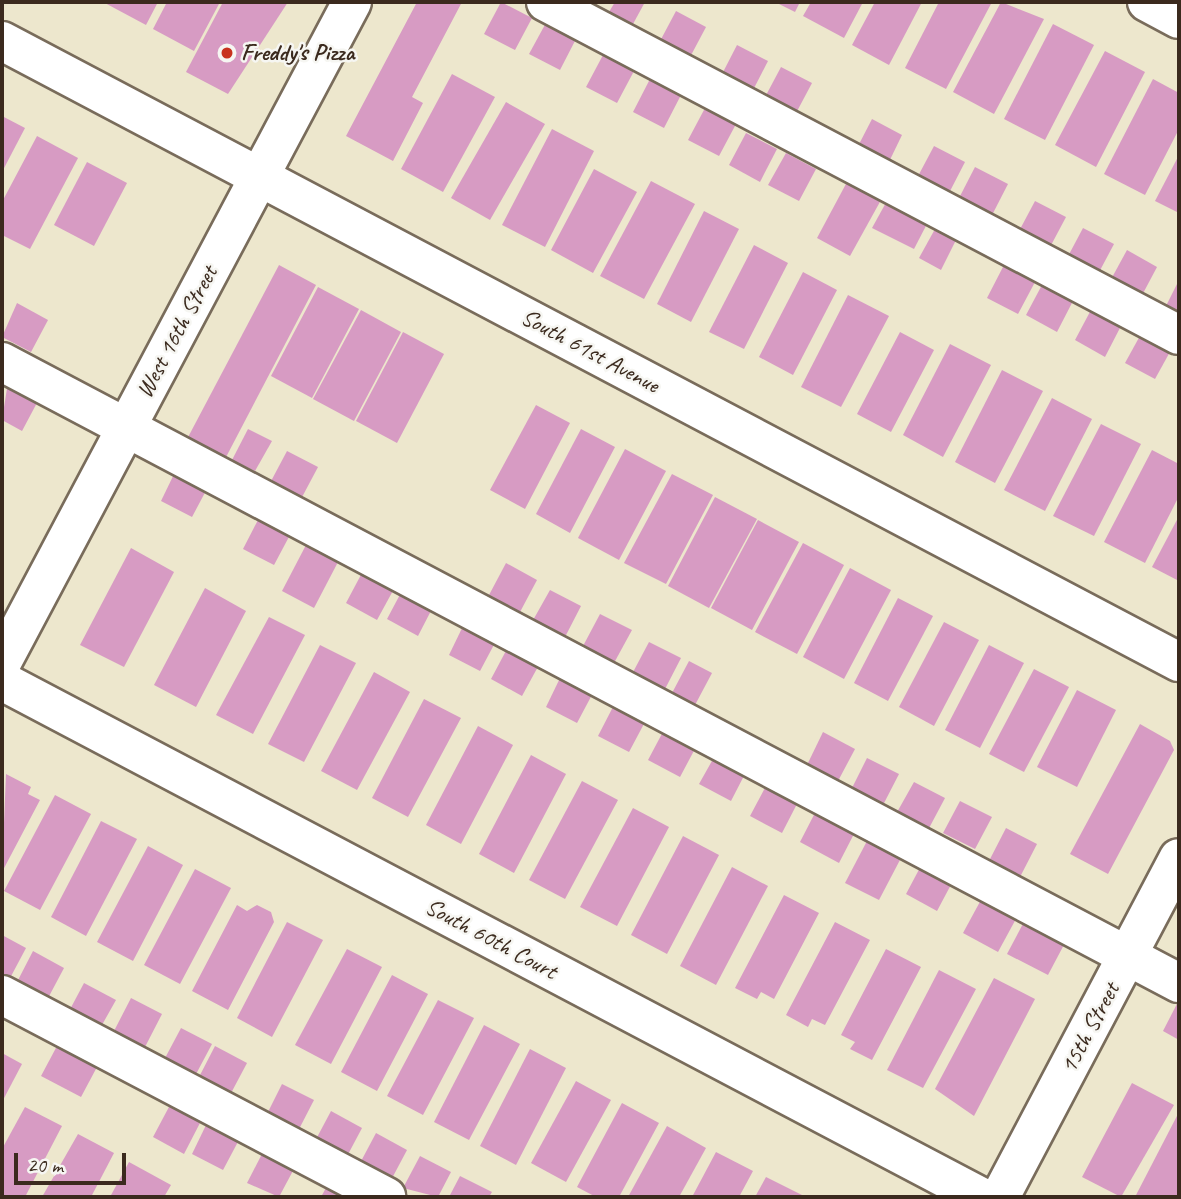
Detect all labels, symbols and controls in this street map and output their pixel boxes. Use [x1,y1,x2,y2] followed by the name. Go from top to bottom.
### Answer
[241,39,354,67] place label: Freddy's Pizza
[219,45,235,61] marker: Freddy's Pizza
[130,261,224,403] street label: West 16th Street
[516,303,664,399] street label: South 61st Avenue
[420,892,562,986] street label: South 60th Court
[1054,978,1126,1078] street label: 15th Street
[18,1140,130,1184] scale bar
[27,1152,63,1178] text: 20 m

